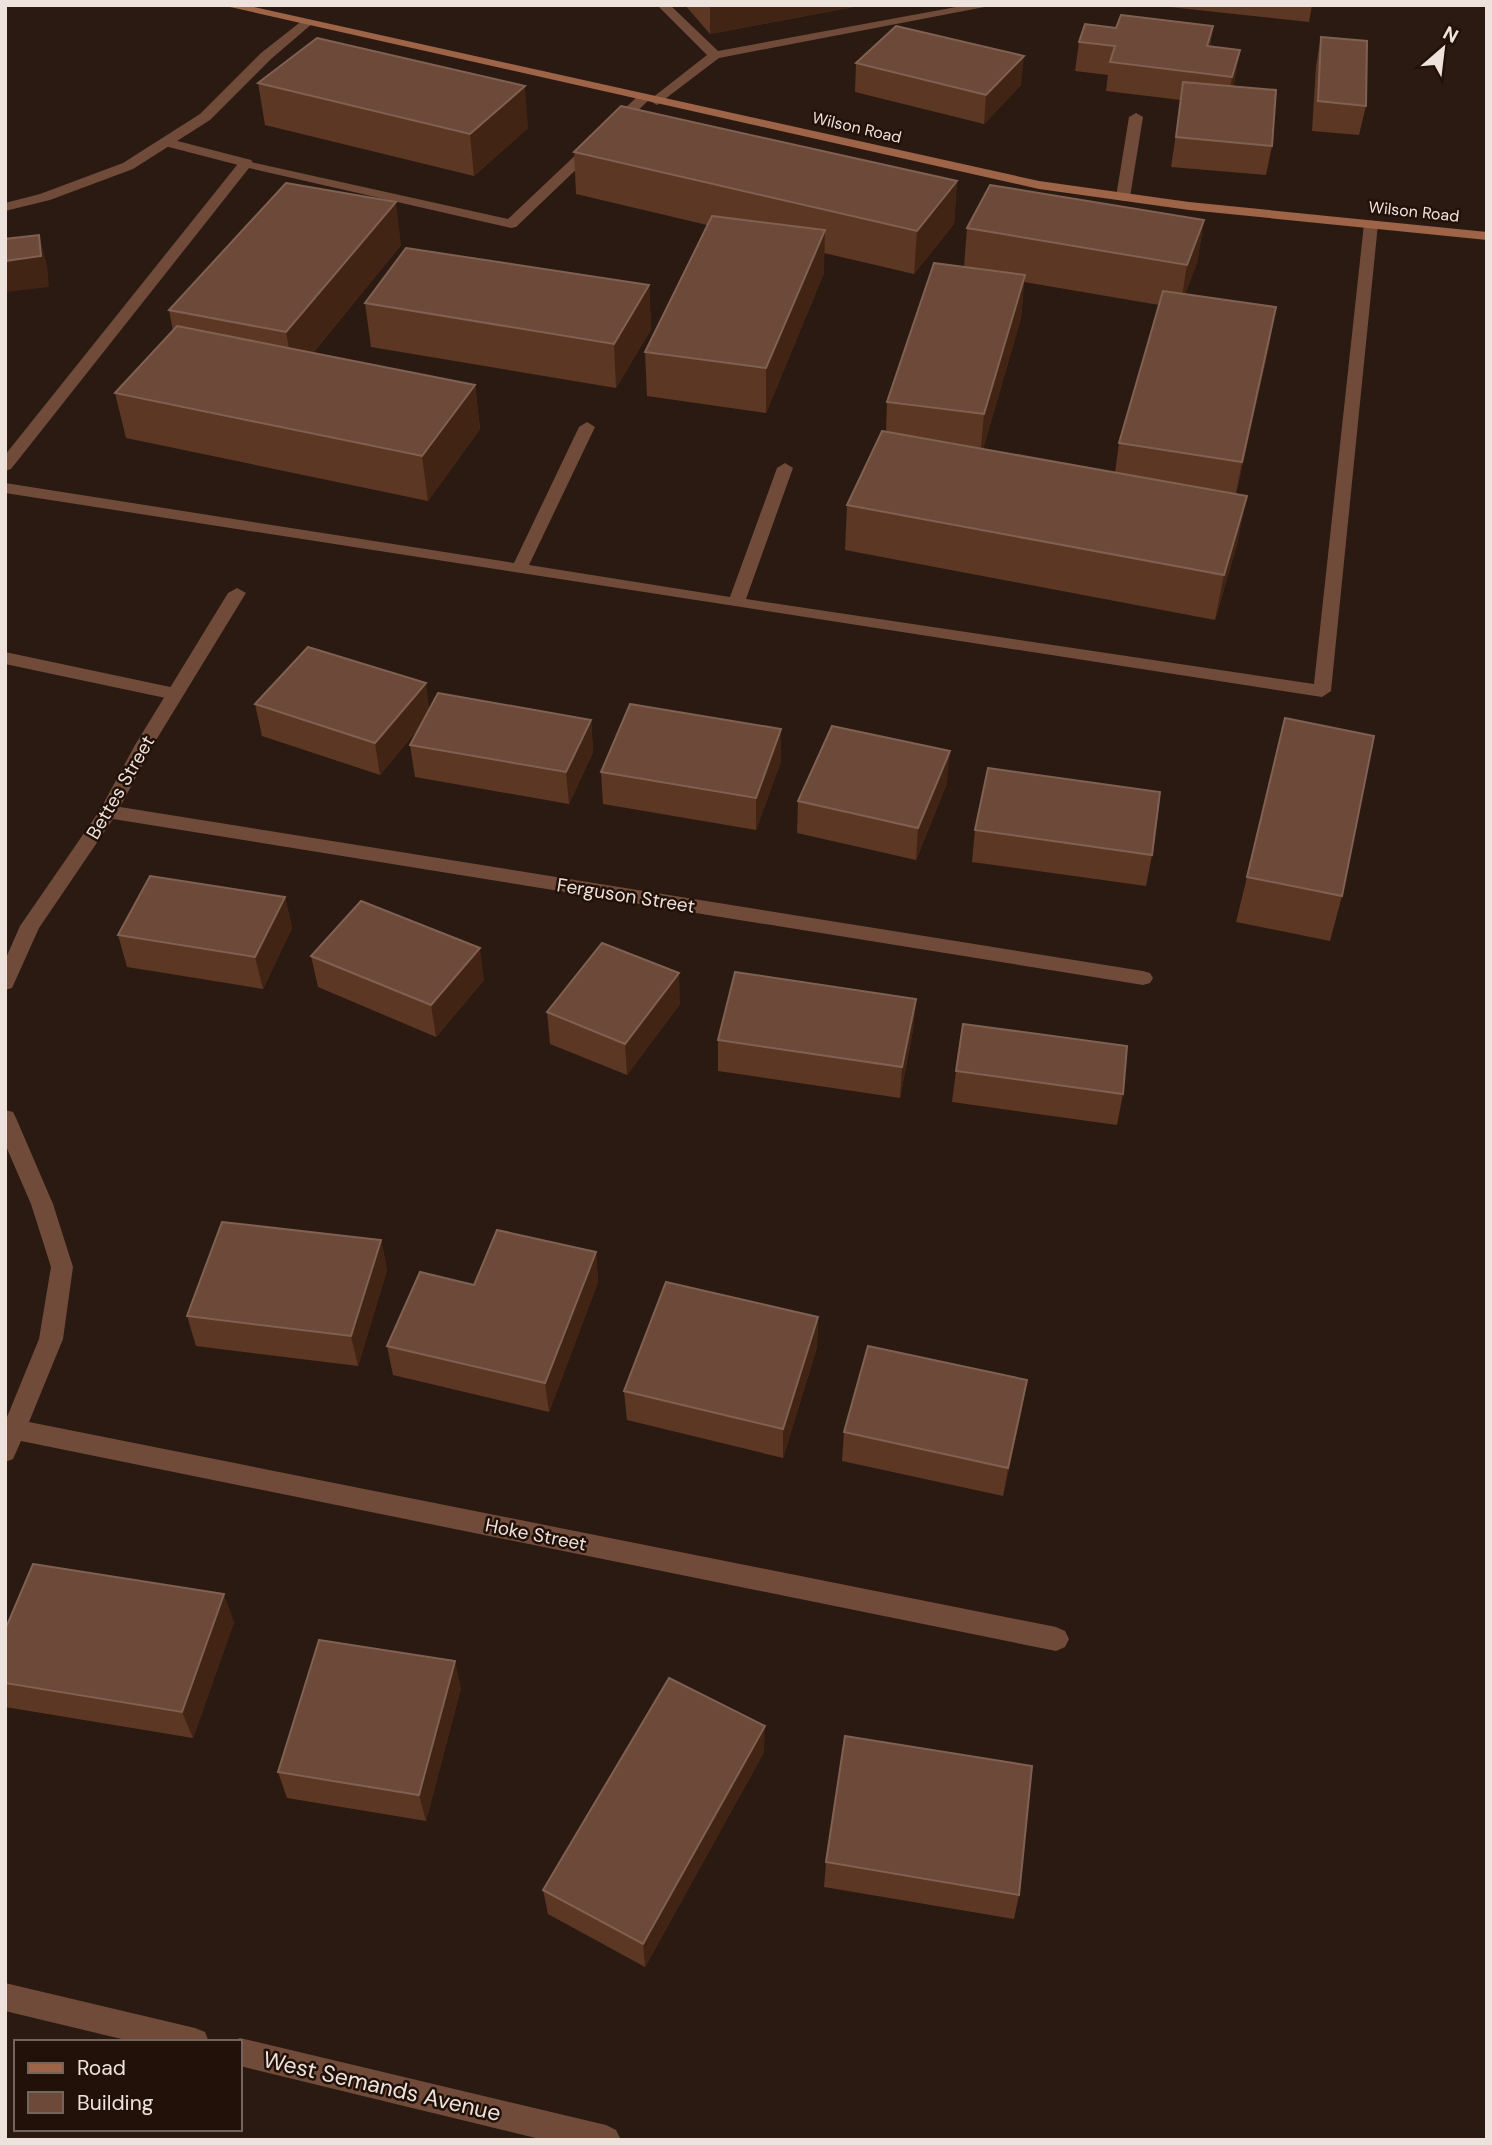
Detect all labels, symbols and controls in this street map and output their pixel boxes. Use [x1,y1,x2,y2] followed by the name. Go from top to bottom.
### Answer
[1408,14,1478,84] north arrow
[1439,20,1463,49] text: N
[810,107,904,148] street label: Wilson Road
[1368,196,1460,227] street label: Wilson Road
[81,731,160,844] street label: Bettes Street
[555,872,697,919] street label: Ferguson Street
[483,1512,589,1557] street label: Hoke Street
[14,2040,242,2131] legend
[260,2044,504,2128] street label: West Semands Avenue
[77,2054,126,2082] text: Road
[77,2089,154,2117] text: Building

